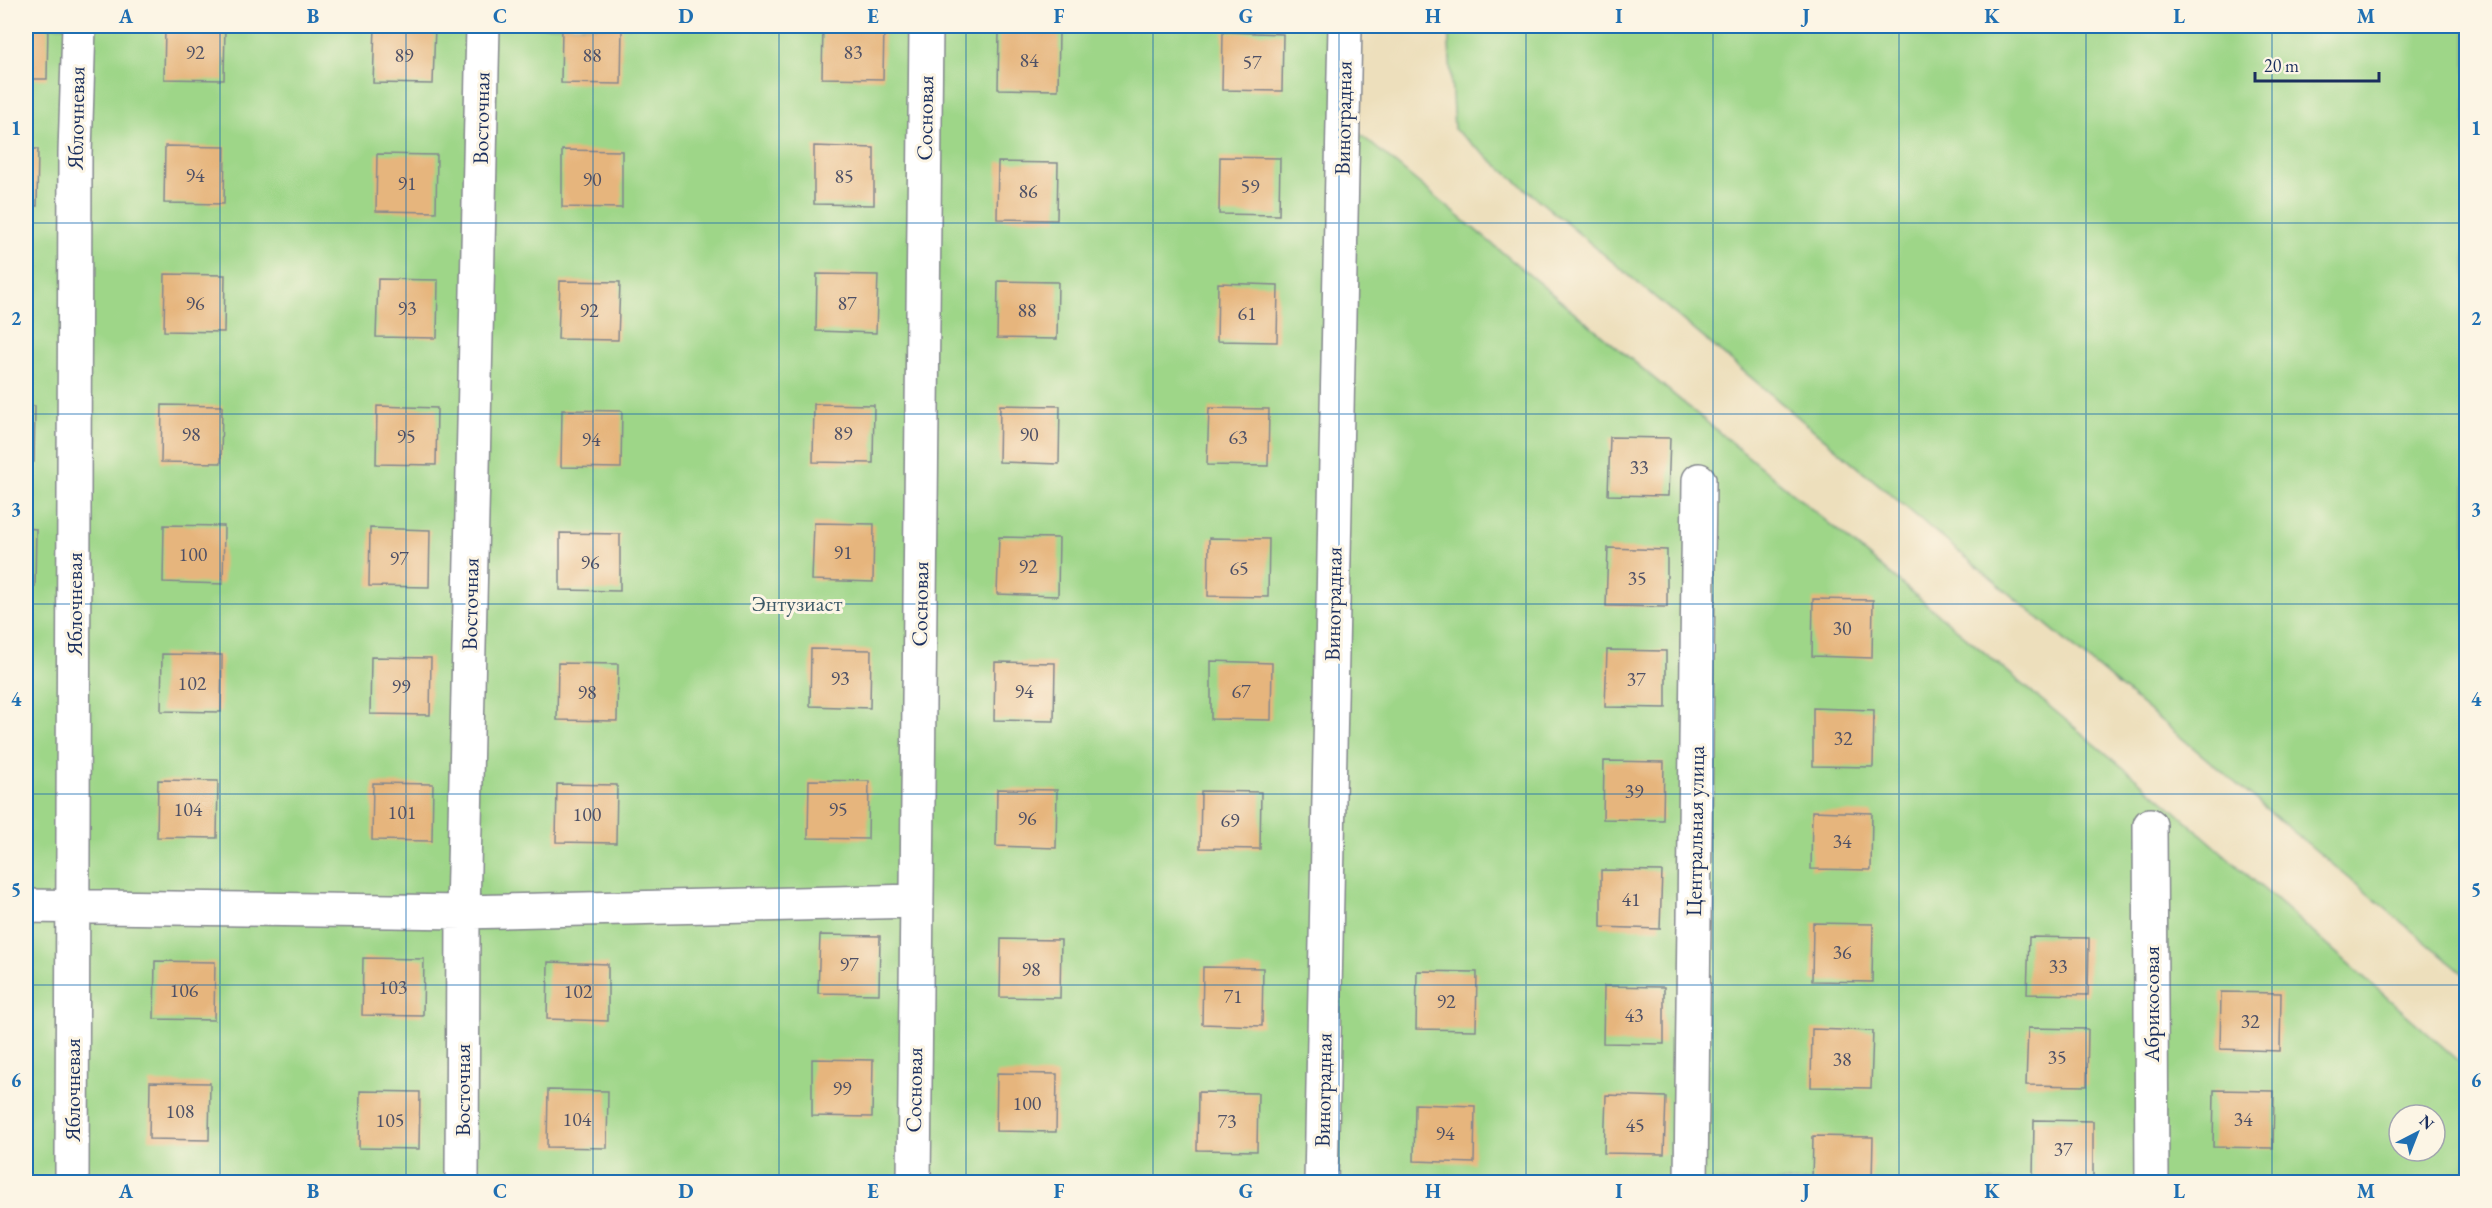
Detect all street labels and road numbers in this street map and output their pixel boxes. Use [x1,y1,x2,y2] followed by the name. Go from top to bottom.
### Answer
[1328,60,1358,176] street label: Виноградная
[61,66,91,171] street label: Яблочневая
[466,71,496,165] street label: Восточная
[910,75,940,161] street label: Сосновая
[1318,546,1348,662] street label: Виноградная
[60,552,89,657] street label: Яблочневая
[455,557,485,651] street label: Восточная
[905,561,935,647] street label: Сосновая
[1679,745,1711,917] street label: Центральная улица
[2137,946,2166,1063] street label: Абрикосовая
[1308,1032,1338,1148] street label: Виноградная
[58,1038,87,1143] street label: Яблочневая
[448,1044,477,1136] street label: Восточная
[899,1047,929,1133] street label: Сосновая

